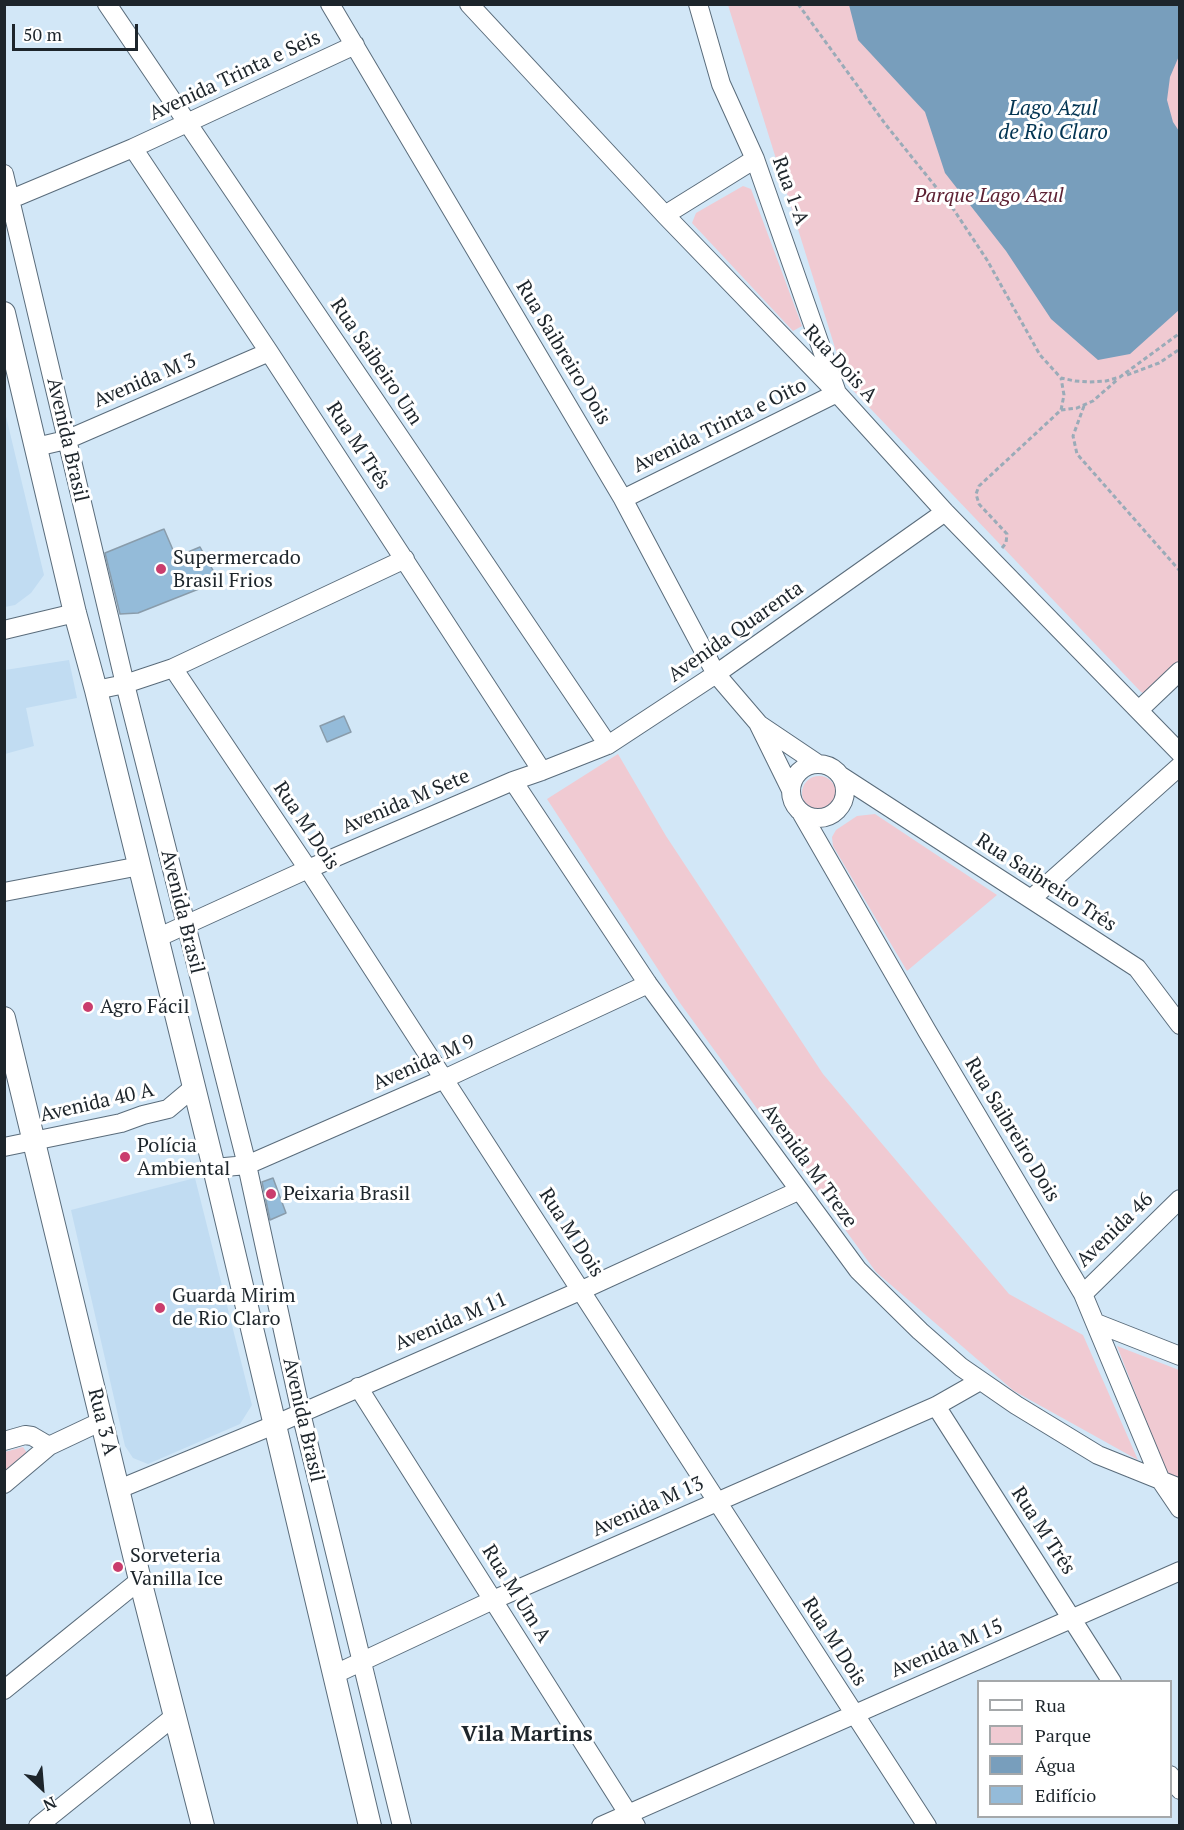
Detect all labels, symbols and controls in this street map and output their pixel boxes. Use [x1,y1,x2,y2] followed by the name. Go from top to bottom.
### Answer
[15,12,141,50] scale bar
[23,22,62,46] text: 50 m
[146,26,324,126] street label: Avenida Trinta e Seis
[998,96,1108,146] water label: Lago Azul de Rio Claro
[767,153,813,229] street label: Rua 1-A
[914,184,1064,208] park label: Parque Lago Azul
[510,276,616,430] street label: Rua Saibreiro Dois
[325,294,427,430] street label: Rua Saibeiro Um
[798,320,882,408] street label: Rua Dois A
[90,349,200,413] street label: Avenida M 3
[629,374,811,478] street label: Avenida Trinta e Oito
[41,376,93,504] street label: Avenida Brasil
[321,398,395,494] street label: Rua M Três
[173,546,301,593] place label: Supermercado Brasil Frios
[154,562,168,576] marker: Supermercado Brasil Frios
[664,576,808,688] street label: Avenida Quarenta
[338,764,474,840] street label: Avenida M Sete
[268,777,344,875] street label: Rua M Dois
[971,829,1121,937] street label: Rua Saibreiro Três
[155,848,209,976] street label: Avenida Brasil
[100,995,189,1019] place label: Agro Fácil
[81,1000,95,1014] marker: Agro Fácil
[369,1030,479,1096] street label: Avenida M 9
[959,1053,1065,1207] street label: Rua Saibreiro Dois
[38,1078,156,1128] street label: Avenida 40 A
[756,1099,862,1233] street label: Avenida M Treze
[137,1134,230,1181] place label: Polícia Ambiental
[118,1150,132,1164] marker: Polícia Ambiental
[283,1182,410,1206] place label: Peixaria Brasil
[533,1184,609,1282] street label: Rua M Dois
[264,1187,278,1201] marker: Peixaria Brasil
[1072,1188,1158,1272] street label: Avenida 46
[172,1284,295,1331] place label: Guarda Mirim de Rio Claro
[391,1288,511,1356] street label: Avenida M 11
[153,1301,167,1315] marker: Guarda Mirim de Rio Claro
[277,1356,329,1484] street label: Avenida Brasil
[82,1386,122,1458] street label: Rua 3 A
[589,1472,707,1542] street label: Avenida M 13
[1006,1483,1080,1579] street label: Rua M Três
[477,1541,555,1647] street label: Rua M Um A
[130,1544,223,1591] place label: Sorveteria Vanilla Ice
[111,1560,125,1574] marker: Sorveteria Vanilla Ice
[796,1593,872,1691] street label: Rua M Dois
[887,1615,1007,1683] street label: Avenida M 15
[977,1680,1172,1818] legend
[1035,1693,1066,1717] text: Rua
[461,1722,593,1748] district label: Vila Martins
[1035,1723,1091,1747] text: Parque
[1035,1753,1076,1777] text: Água
[12,1758,72,1818] north arrow
[1035,1783,1096,1807] text: Edifício
[40,1792,60,1817] text: N

